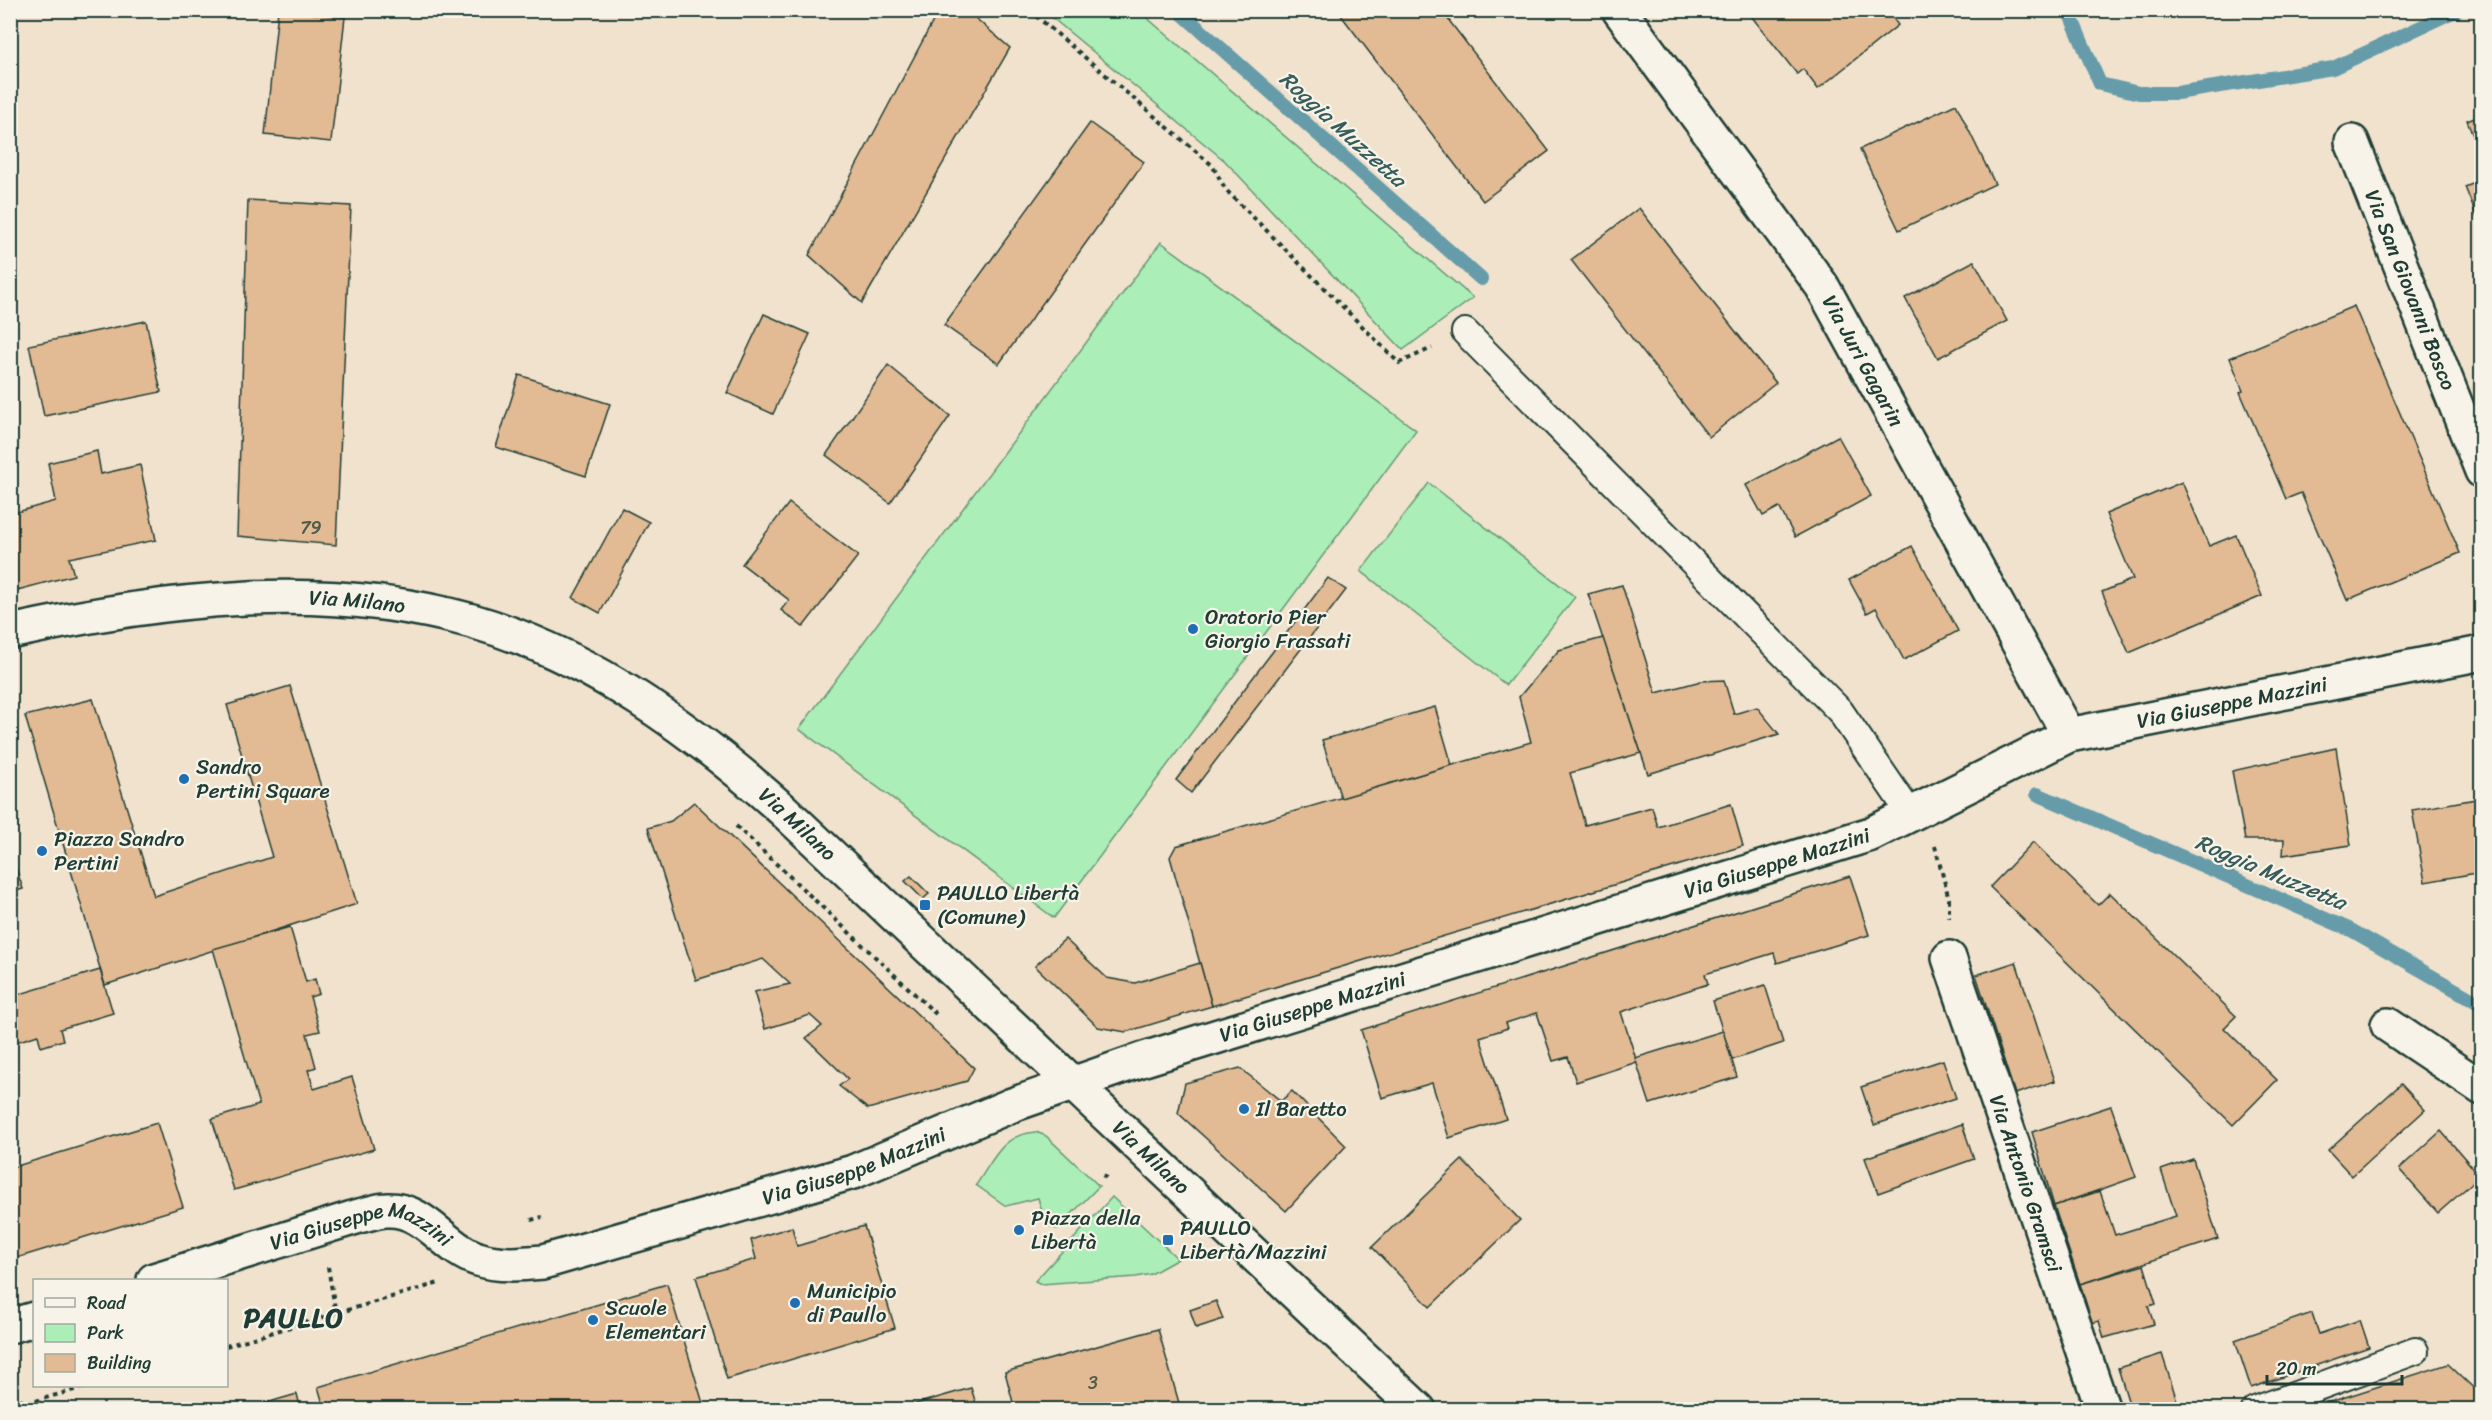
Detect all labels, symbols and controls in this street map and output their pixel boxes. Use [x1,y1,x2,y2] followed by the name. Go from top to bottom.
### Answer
[1270,61,1417,199] water label: Roggia Muzzetta
[2354,184,2467,396] street label: Via San Giovanni Bosco
[1811,288,1915,434] street label: Via Juri Gagarin
[300,512,322,544] house number: 79
[308,579,408,625] street label: Via Milano
[1205,598,1352,660] place label: Oratorio Pier Giorgio Frassati
[1186,622,1200,636] marker: Oratorio Pier Giorgio Frassati
[2133,665,2332,740] street label: Via Giuseppe Mazzini
[196,748,330,810] place label: Sandro Pertini Square
[177,772,191,786] marker: Sandro Pertini Square
[749,777,846,871] street label: Via Milano
[1679,816,1876,910] street label: Via Giuseppe Mazzini
[54,820,185,882] place label: Piazza Sandro Pertini
[2189,823,2354,922] water label: Roggia Muzzetta
[35,844,49,858] marker: Piazza Sandro Pertini
[937,874,1080,936] place label: PAULLO Libertà (Comune)
[918,898,932,912] marker: PAULLO Libertà (Comune)
[1215,960,1412,1054] street label: Via Giuseppe Mazzini
[1978,1089,2074,1278] street label: Via Antonio Gramsci
[1255,1090,1347,1128] place label: Il Baretto
[1237,1102,1251,1116] marker: Il Baretto
[1103,1110,1200,1205] street label: Via Milano
[758,1115,953,1216] street label: Via Giuseppe Mazzini
[265,1190,462,1262] text: Via Giuseppe Mazzini
[1031,1199,1141,1261] place label: Piazza della Libertà
[1180,1209,1328,1271] place label: PAULLO Libertà/Mazzini
[1012,1223,1026,1237] marker: Piazza della Libertà
[1161,1233,1175,1247] marker: PAULLO Libertà/Mazzini
[262,1234,456,1260] street label: Via Giuseppe Mazzini
[807,1272,897,1334] place label: Municipio di Paullo
[33,1279,228,1387] legend
[87,1287,127,1319] text: Road
[605,1289,707,1351] place label: Scuole Elementari
[244,1294,345,1342] district label: PAULLO
[788,1296,802,1310] marker: Municipio di Paullo
[586,1313,600,1327] marker: Scuole Elementari
[87,1317,124,1349] text: Park
[87,1347,151,1379] text: Building
[2267,1348,2402,1386] scale bar
[2276,1353,2316,1385] text: 20 m
[1088,1367,1098,1399] house number: 3

